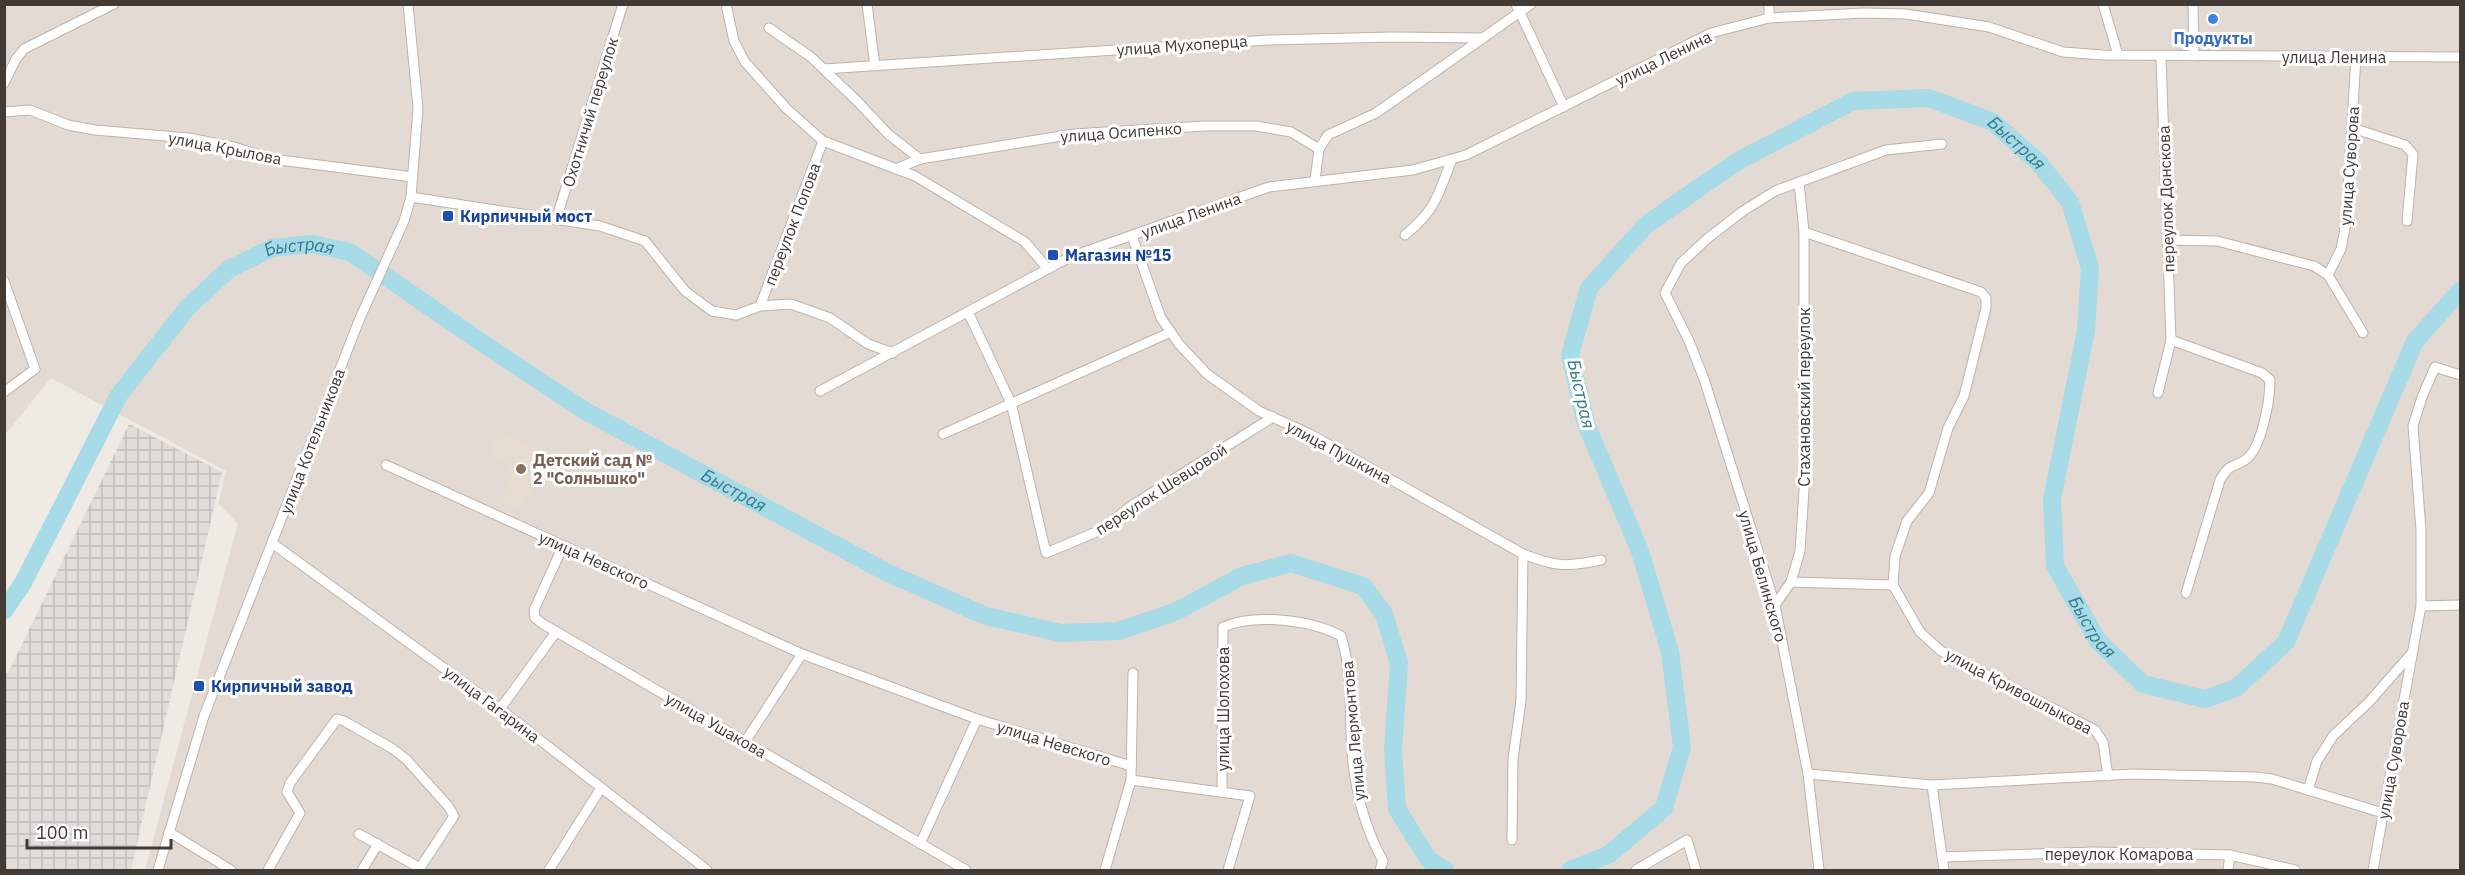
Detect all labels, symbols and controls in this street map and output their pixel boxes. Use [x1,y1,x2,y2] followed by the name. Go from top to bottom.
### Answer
[2206,12,2220,26] marker: Продукты
[1612,26,1715,90] street label: улица Ленина
[2173,28,2253,48] place label: Продукты
[1116,30,1249,60] street label: улица Мухоперца
[558,34,622,190] street label: Охотничий переулок
[2282,47,2387,67] street label: улица Ленина
[2335,105,2363,226] street label: улица Суворова
[1983,111,2052,174] water label: Быстрая
[1060,118,1182,146] street label: улица Осипенко
[2153,125,2179,273] street label: переулок Донскова
[167,127,284,169] street label: улица Крылова
[759,159,825,288] street label: переулок Попова
[1138,188,1244,242] street label: улица Ленина
[460,206,592,226] place label: Кирпичный мост
[441,209,455,223] marker: Кирпичный мост
[260,232,337,261] water label: Быстрая
[1065,245,1172,265] place label: Магазин №15
[1046,248,1060,262] marker: Магазин №15
[1794,307,1814,487] street label: Стахановский переулок
[1562,357,1601,431] water label: Быстрая
[275,365,349,517] street label: улица Котельникова
[1283,416,1395,488] street label: улица Пушкина
[1091,439,1231,539] street label: переулок Шевцовой
[533,450,652,488] place label: Детский сад № 2 "Солнышко"
[514,462,528,476] marker: Детский сад № 2 "Солнышко"
[697,463,771,517] water label: Быстрая
[1735,508,1791,644] street label: улица Белинского
[536,527,652,593] street label: улица Невского
[2064,592,2121,663] water label: Быстрая
[1942,644,2096,738] street label: улица Кривошлыкова
[1213,646,1233,771] street label: улица Шолохова
[1337,660,1369,802] street label: улица Лермонтова
[440,661,544,747] street label: улица Гагарина
[211,676,353,696] place label: Кирпичный завод
[192,679,206,693] marker: Кирпичный завод
[662,688,770,762] street label: улица Ушакова
[2373,699,2413,821] street label: улица Суворова
[995,716,1114,770] street label: улица Невского
[27,812,171,850] scale bar
[36,821,88,844] text: 100 m
[2045,844,2194,864] street label: переулок Комарова

